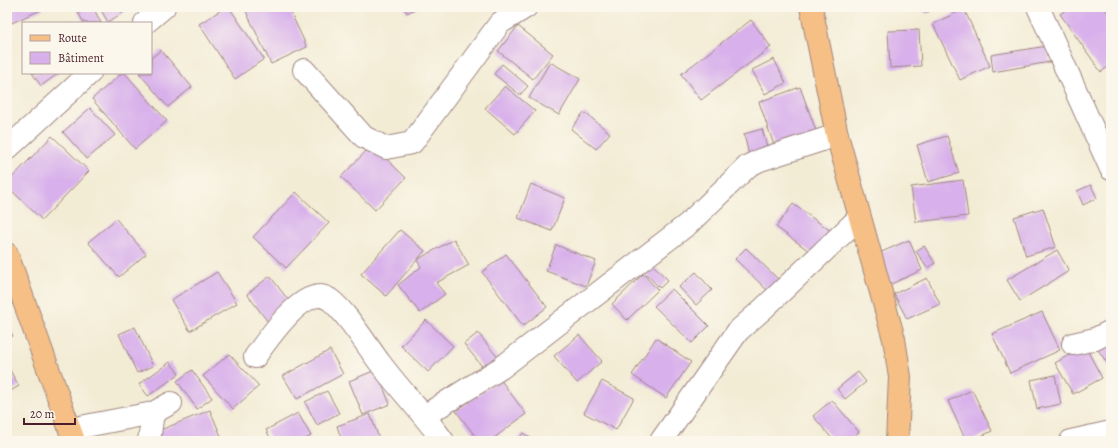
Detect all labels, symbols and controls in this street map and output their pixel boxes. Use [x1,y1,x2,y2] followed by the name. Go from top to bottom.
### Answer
[22,22,152,74] legend
[58,30,87,46] text: Route
[58,50,104,66] text: Bâtiment
[24,400,75,426] scale bar
[30,406,54,422] text: 20 m

